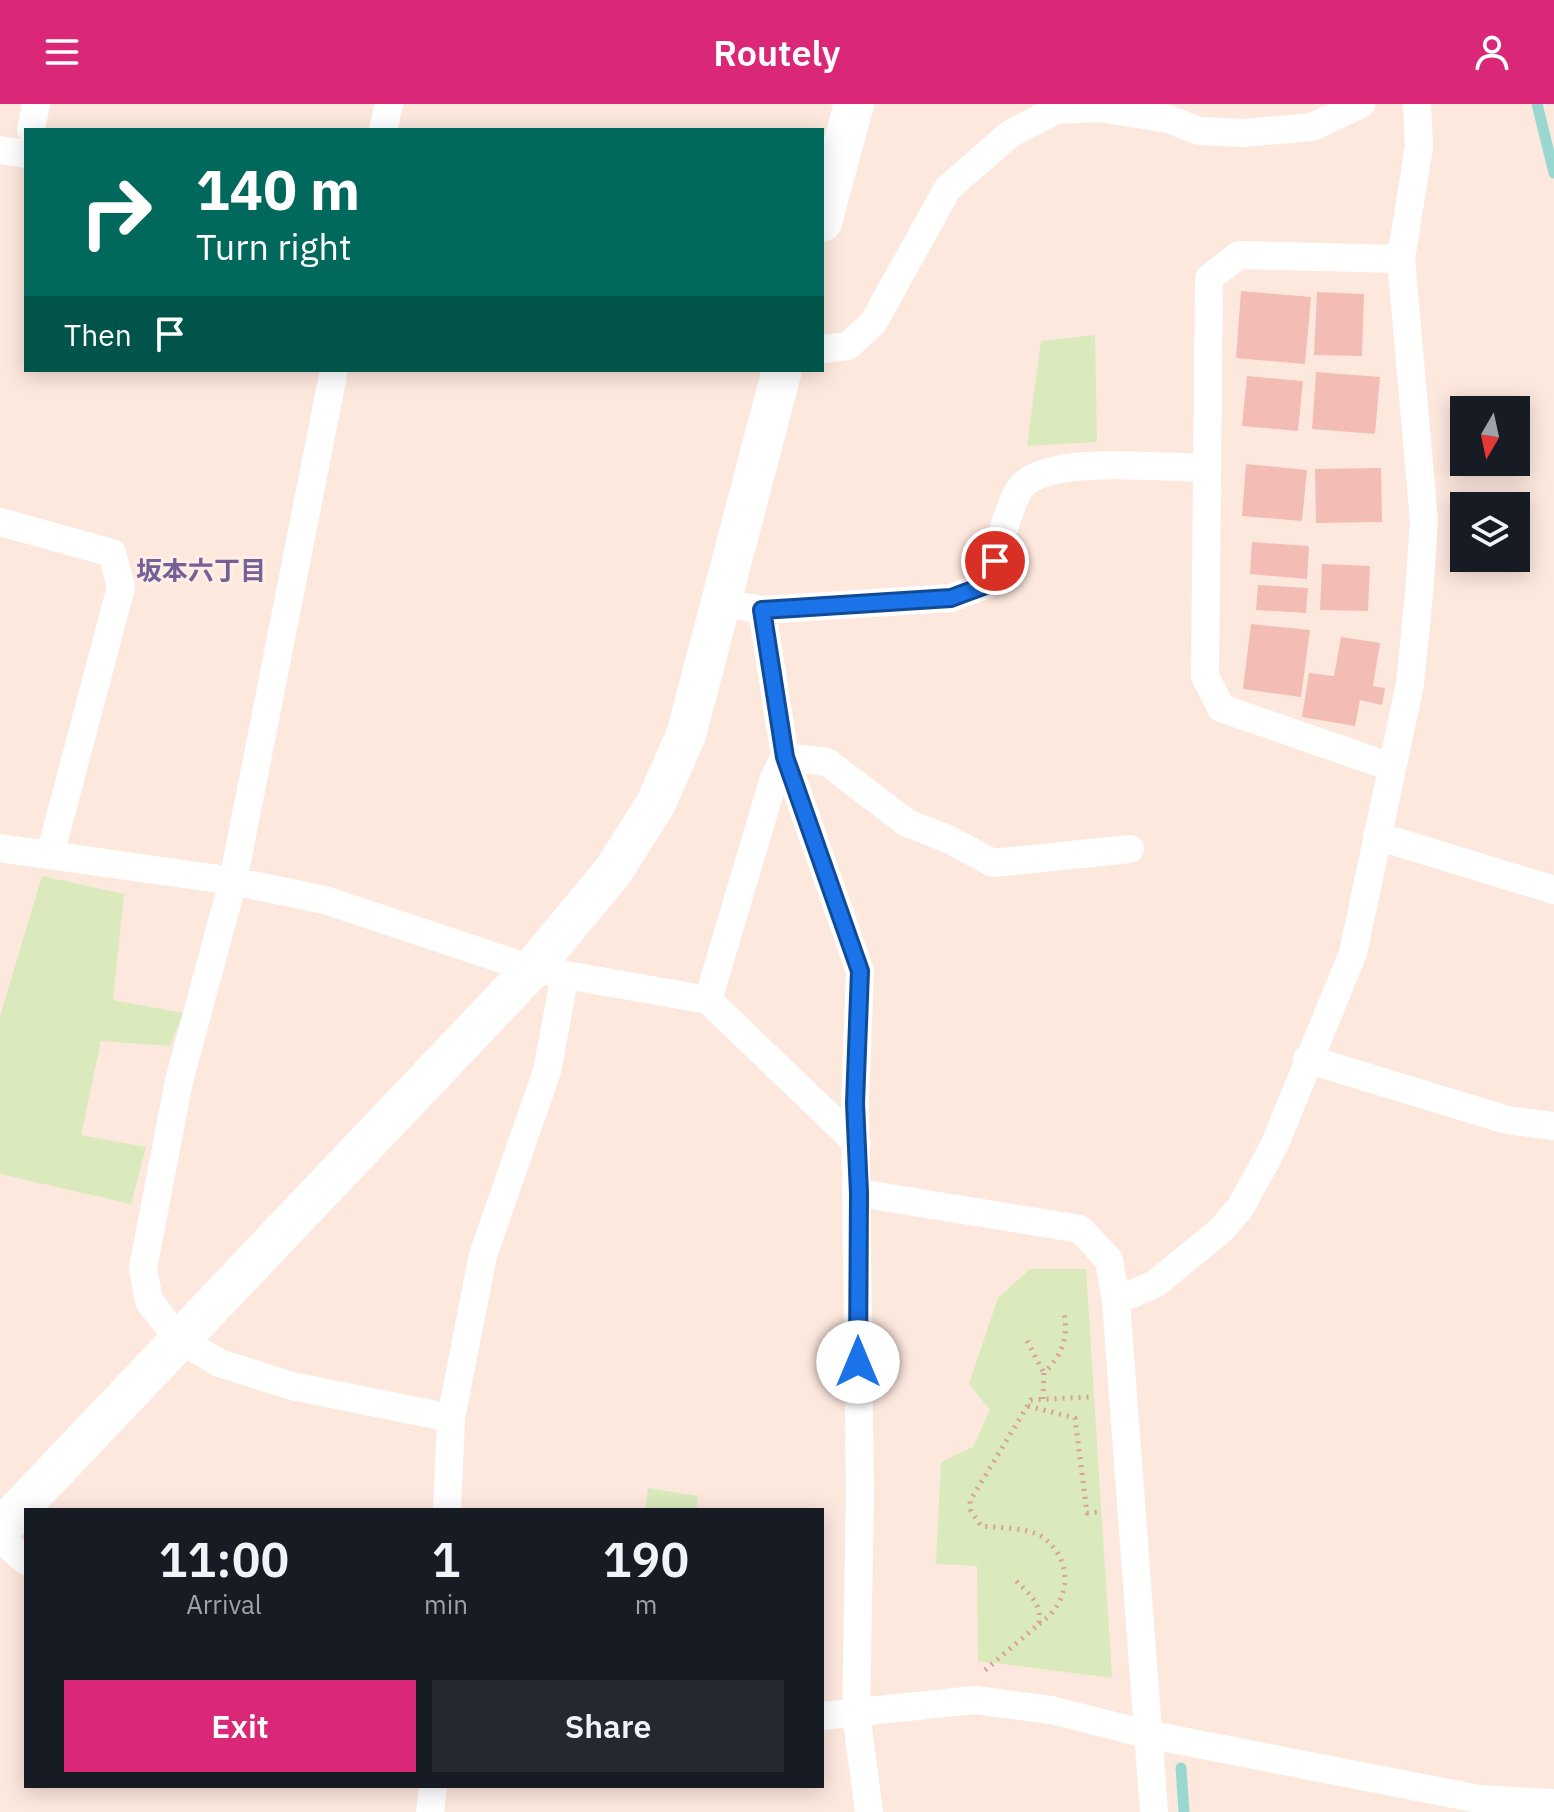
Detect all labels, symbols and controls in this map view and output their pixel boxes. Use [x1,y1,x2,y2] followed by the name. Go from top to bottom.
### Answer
[713,29,841,76] text: Routely
[40,30,84,74] icon: menu
[1470,30,1514,74] icon: person
[196,153,360,225] text: 140 m
[64,160,168,264] icon: right
[196,223,352,270] text: Turn right
[148,312,192,356] icon: arrive
[64,315,132,354] text: Then
[1450,396,1530,476] north arrow
[1450,396,1530,572] map controls
[1450,492,1530,572] button: layers
[961,527,1029,595] pin
[973,539,1017,583] icon: arrive
[136,553,266,587] district label: 坂本六丁目
[816,1320,900,1404] position arrow
[159,1528,289,1590] text: 11:00
[432,1528,460,1590] text: 1
[603,1528,689,1590] text: 190
[186,1587,262,1621] text: Arrival
[424,1587,468,1621] text: min
[635,1587,657,1621] text: m
[64,1680,416,1772] button: Exit
[432,1680,784,1772] button: Share

